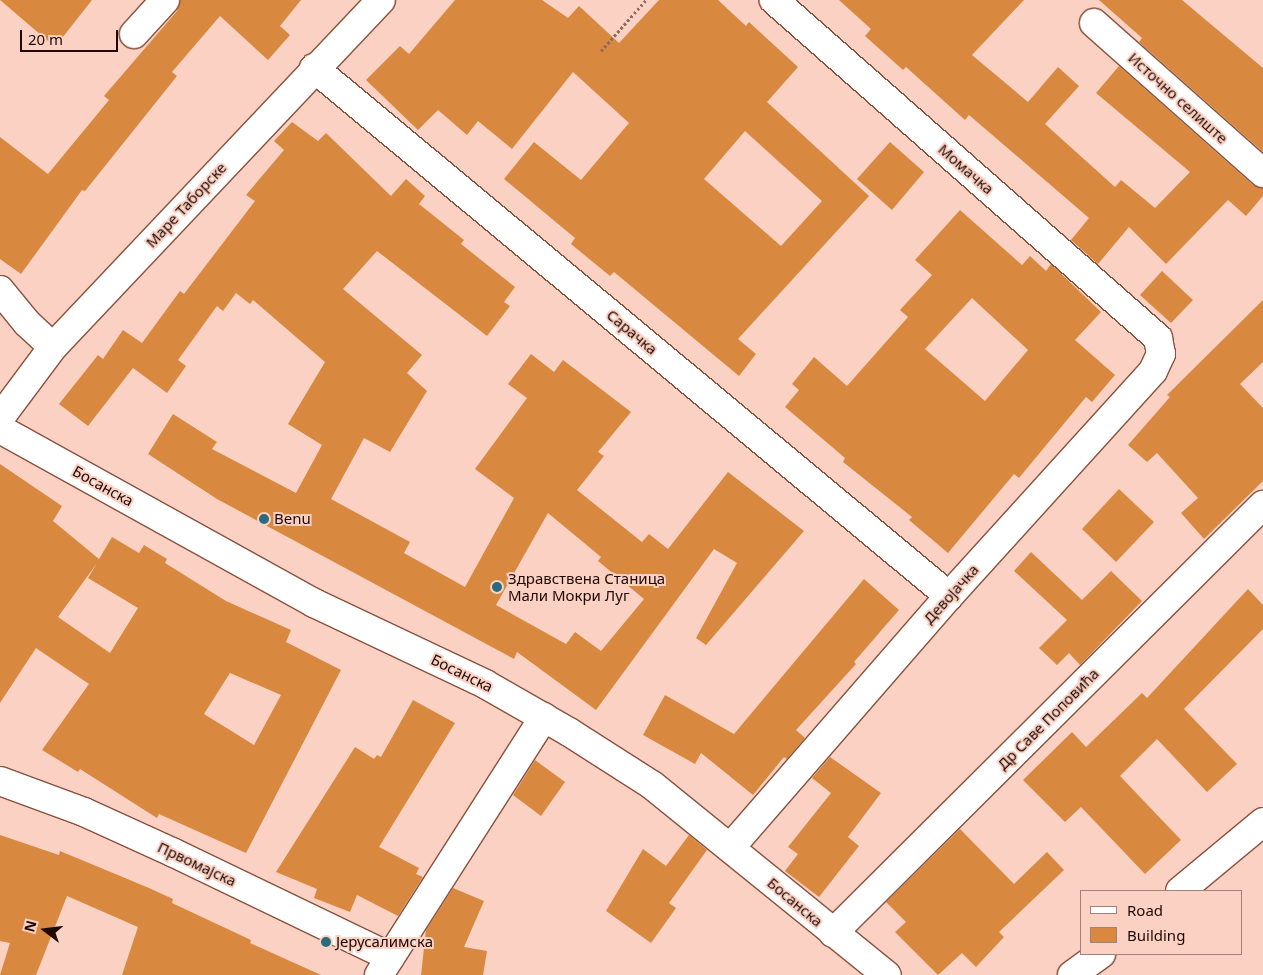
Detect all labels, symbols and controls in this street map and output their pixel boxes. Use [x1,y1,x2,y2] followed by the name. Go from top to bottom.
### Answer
[22,20,120,52] scale bar
[28,29,63,49] text: 20 m
[1125,49,1231,147] street label: Источно селиште
[935,140,997,198] street label: Момачка
[142,159,230,251] street label: Маре Таборске
[603,306,661,358] street label: Сарачка
[70,462,136,510] street label: Босанска
[274,510,311,528] place label: Benu
[258,513,270,525] marker: Benu
[920,561,982,627] street label: Девојачка
[508,569,665,604] place label: Здравствена Станица Мали Мокри Луг
[490,580,504,594] marker: Здравствена Станица Мали Мокри Луг
[428,650,496,696] street label: Босанска
[994,665,1102,773] street label: Др Саве Поповића
[155,838,239,890] street label: Првомајска
[764,874,826,930] street label: Босанска
[1080,890,1243,955] legend
[1127,900,1163,920] text: Road
[20,905,70,955] north arrow
[19,918,41,934] text: N
[1127,925,1185,945] text: Building
[336,933,433,951] place label: Јерусалимска
[320,936,332,948] marker: Јерусалимска

